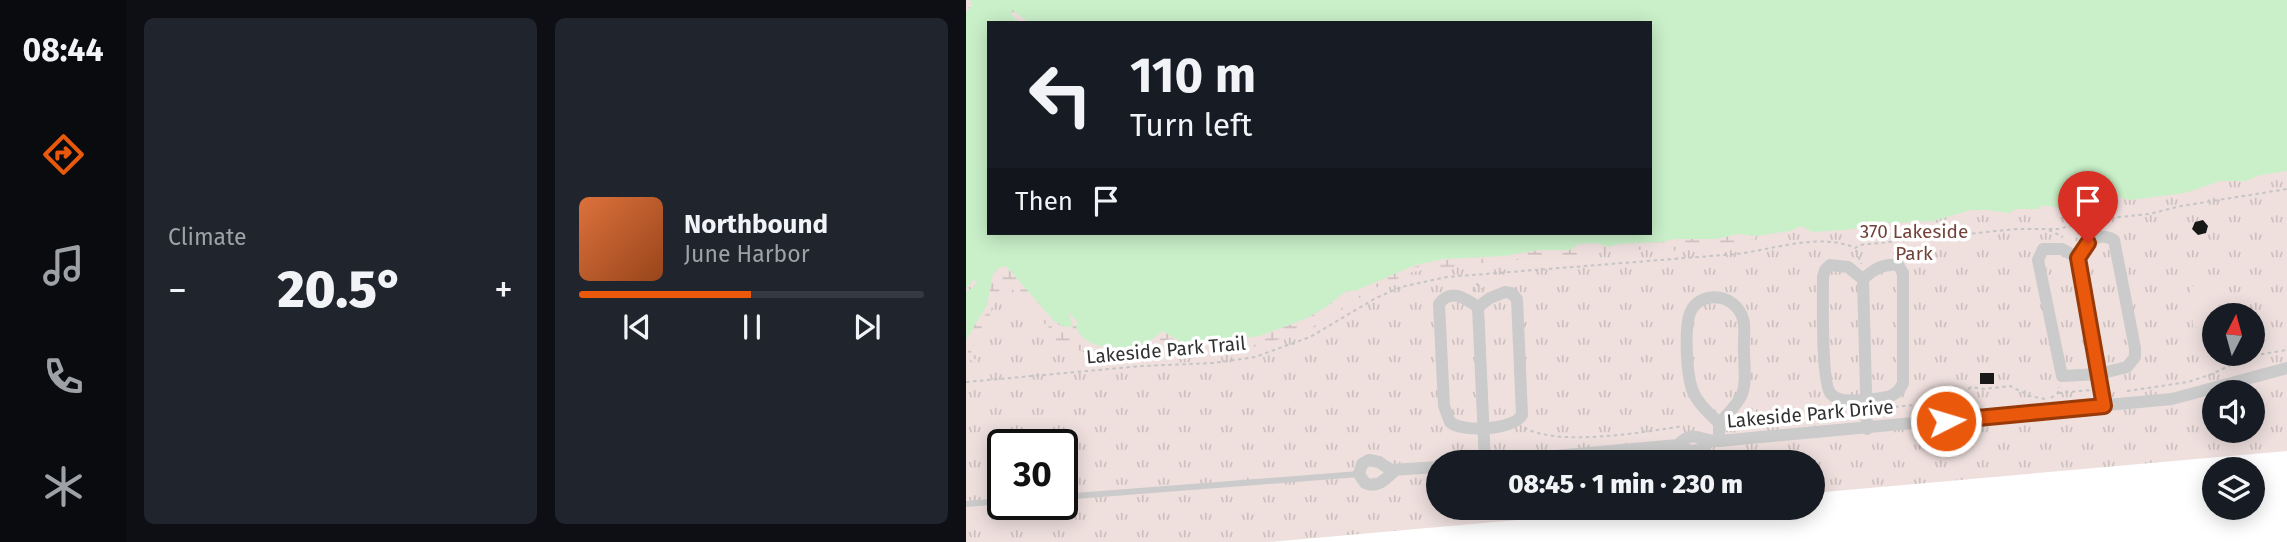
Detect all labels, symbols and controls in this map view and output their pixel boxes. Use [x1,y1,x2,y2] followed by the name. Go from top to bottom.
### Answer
[23,31,104,69] text: 08:44
[1130,46,1256,105] text: 110 m
[1015,49,1106,140] icon: left
[1130,106,1252,144] text: Turn left
[39,130,88,179] icon: directions
[2058,171,2118,243] pin
[1087,182,1125,220] icon: arrive
[2069,182,2107,220] icon: arrive
[1015,186,1073,217] text: Then
[684,209,828,240] text: Northbound
[1860,220,1968,265] park label: 370 Lakeside Park
[168,223,247,251] text: Climate
[684,240,810,268] text: June Harbor
[39,241,88,290] icon: music
[278,258,404,321] text: 20.5°
[168,267,187,313] text: −
[494,267,513,313] text: +
[2202,303,2264,366] north arrow
[2202,303,2265,520] map controls
[618,308,656,346] icon: previous
[733,308,771,346] icon: pause
[848,308,886,346] icon: next
[1085,332,1247,368] street label: Lakeside Park Trail
[39,352,88,401] icon: phone
[2202,380,2265,443] button: sound
[1909,384,1983,458] position arrow
[1726,395,1894,433] street label: Lakeside Park Drive
[987,429,1078,520] speed limit sign: 30
[2202,457,2265,520] button: layers
[39,462,88,511] icon: climate
[1508,469,1743,500] text: 08:45 · 1 min · 230 m

